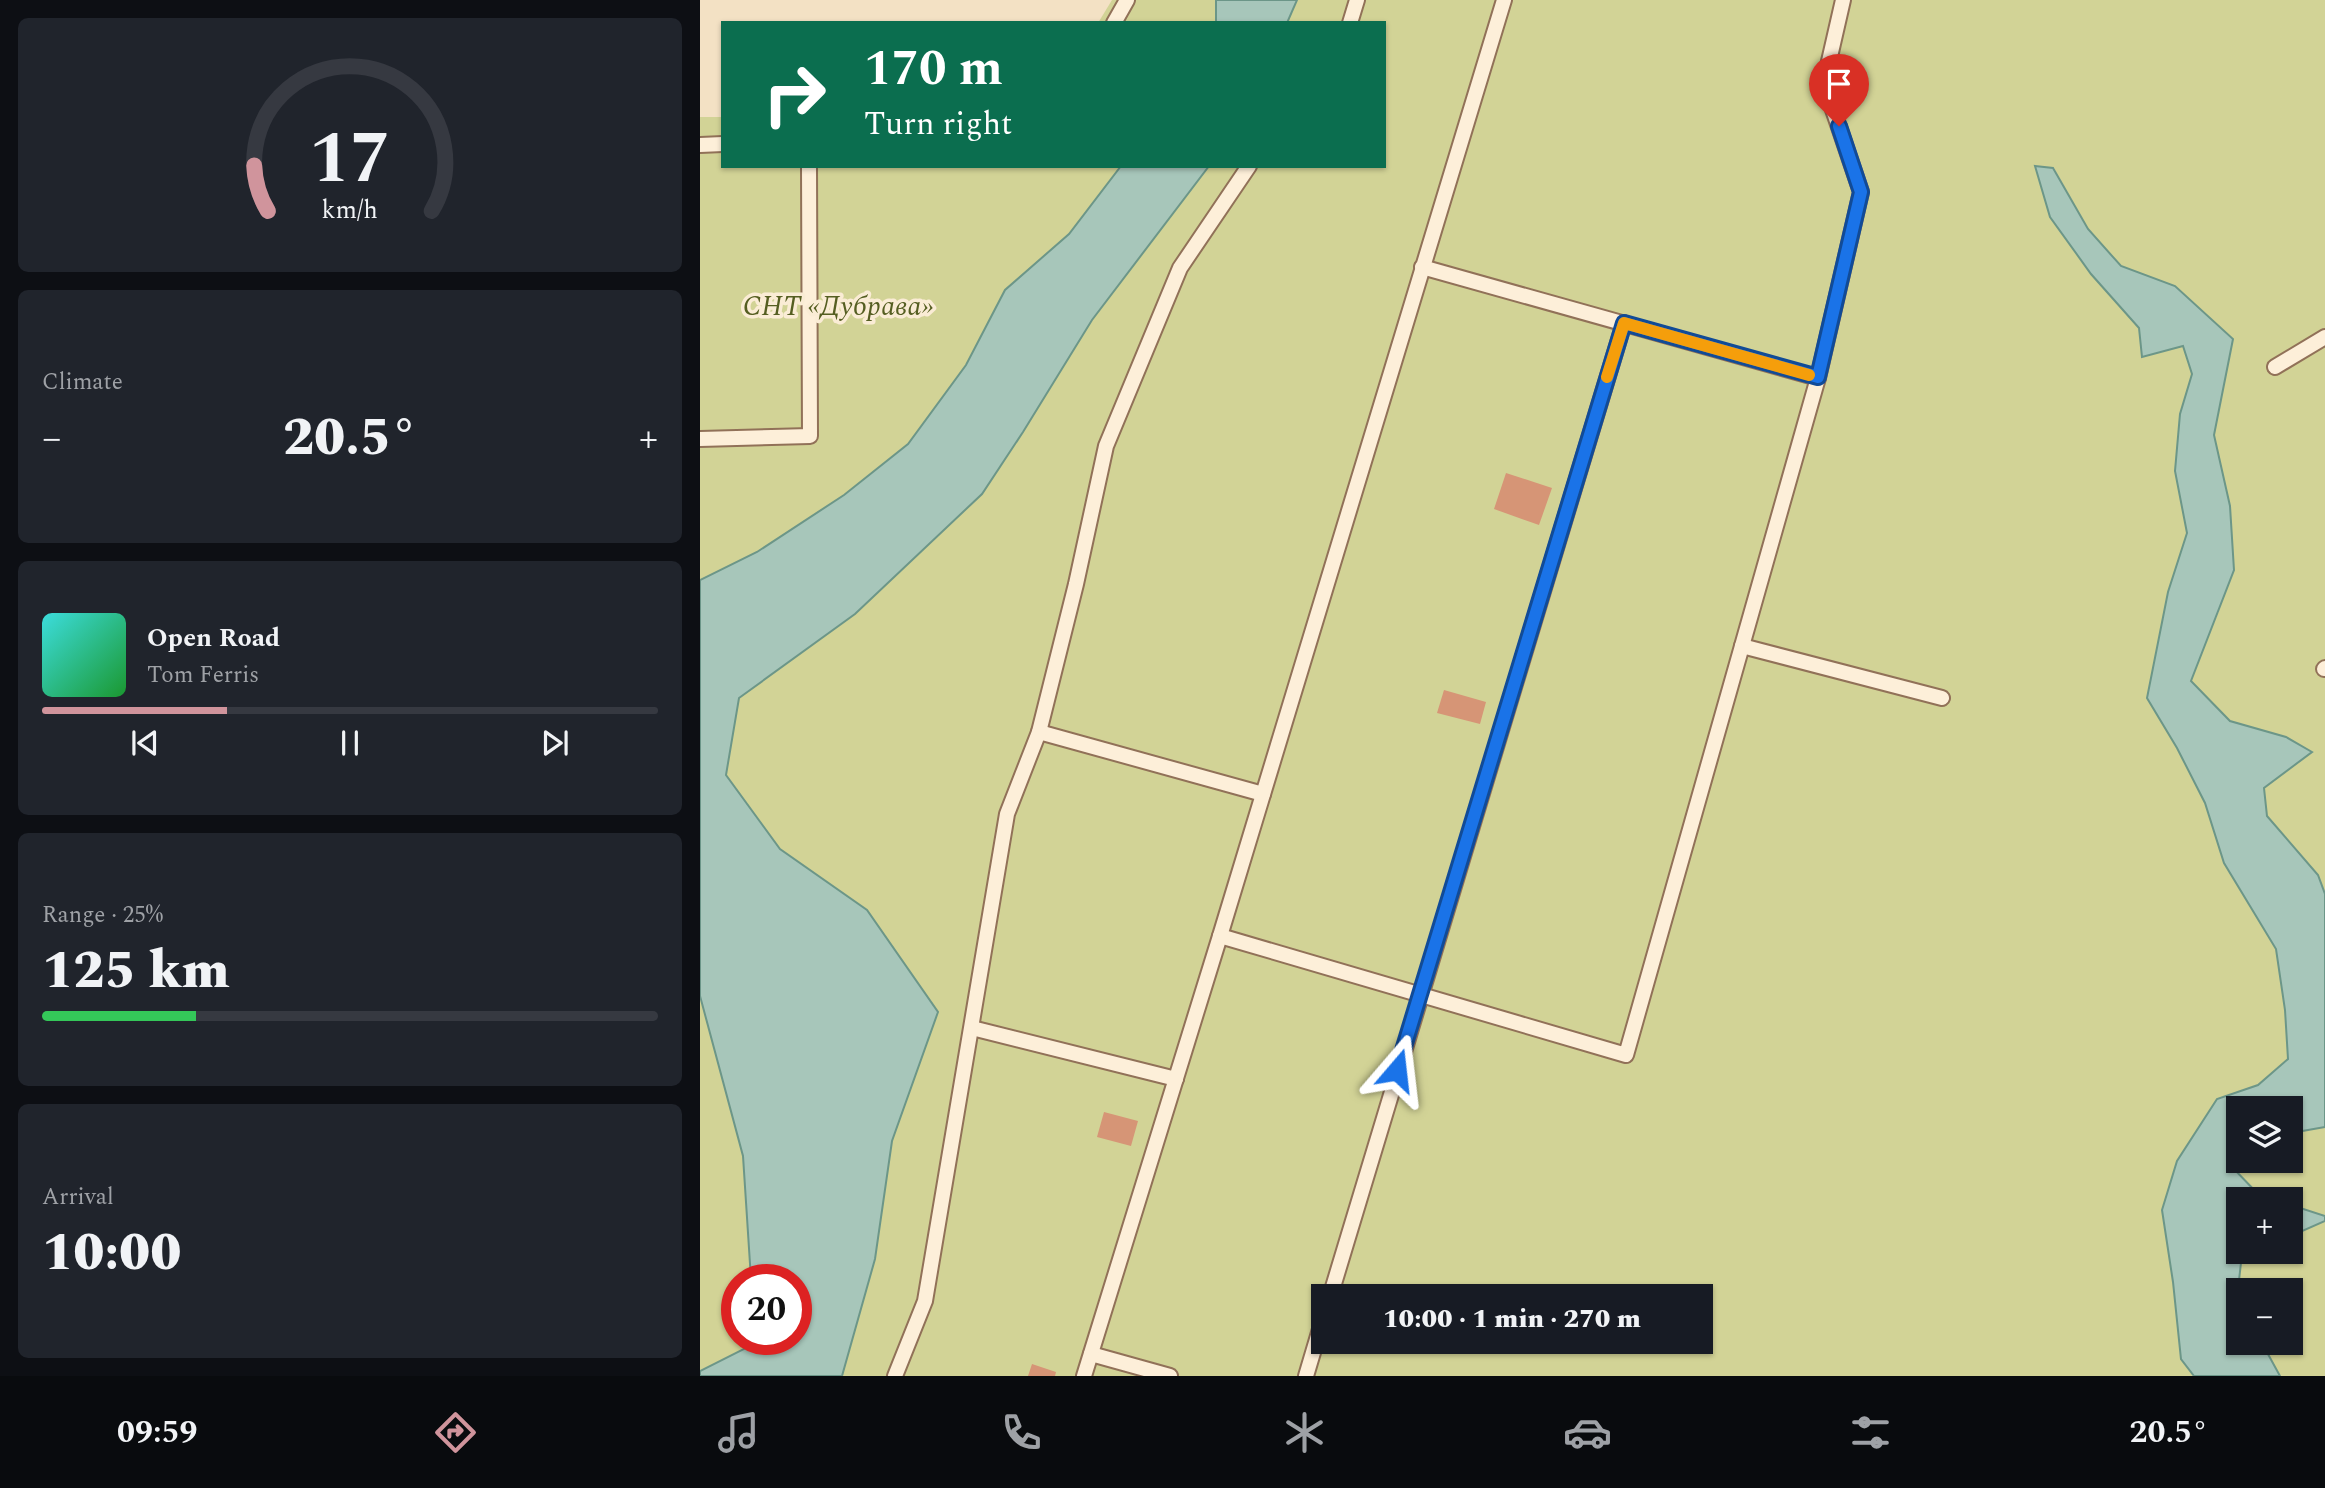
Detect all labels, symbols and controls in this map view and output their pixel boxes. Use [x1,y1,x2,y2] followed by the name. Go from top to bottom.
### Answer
[864,32,1003,107] text: 170 m
[749,49,840,140] icon: right
[1809,54,1869,126] pin
[1820,65,1858,103] icon: arrive
[864,100,1012,149] text: Turn right
[309,104,391,215] text: 17
[322,192,378,230] text: km/h
[743,285,933,328] park label: СНТ «Дубрава»
[42,365,123,400] text: Climate
[283,399,417,478] text: 20.5°
[42,410,61,468] text: −
[639,410,658,468] text: +
[147,618,280,658] text: Open Road
[147,658,259,693] text: Tom Ferris
[126,724,164,762] icon: previous
[331,724,369,762] icon: pause
[536,724,574,762] icon: next
[42,898,163,933] text: Range · 25%
[42,932,230,1011] text: 125 km
[1360,1033,1434,1107] position arrow
[2226,1096,2303,1355] map controls
[2226,1096,2303,1173] button: layers
[42,1180,114,1215] text: Arrival
[2226,1187,2303,1264] button: +
[42,1214,181,1293] text: 10:00
[721,1264,812,1355] speed limit sign: 20
[2226,1278,2303,1355] button: −
[1383,1299,1641,1339] text: 10:00 · 1 min · 270 m
[117,1408,197,1457] text: 09:59
[431,1408,480,1457] icon: directions
[714,1408,763,1457] icon: music
[997,1408,1046,1457] icon: phone
[1280,1408,1329,1457] icon: climate
[1563,1408,1612,1457] icon: car
[1846,1408,1895,1457] icon: filters
[2130,1408,2208,1457] text: 20.5°

